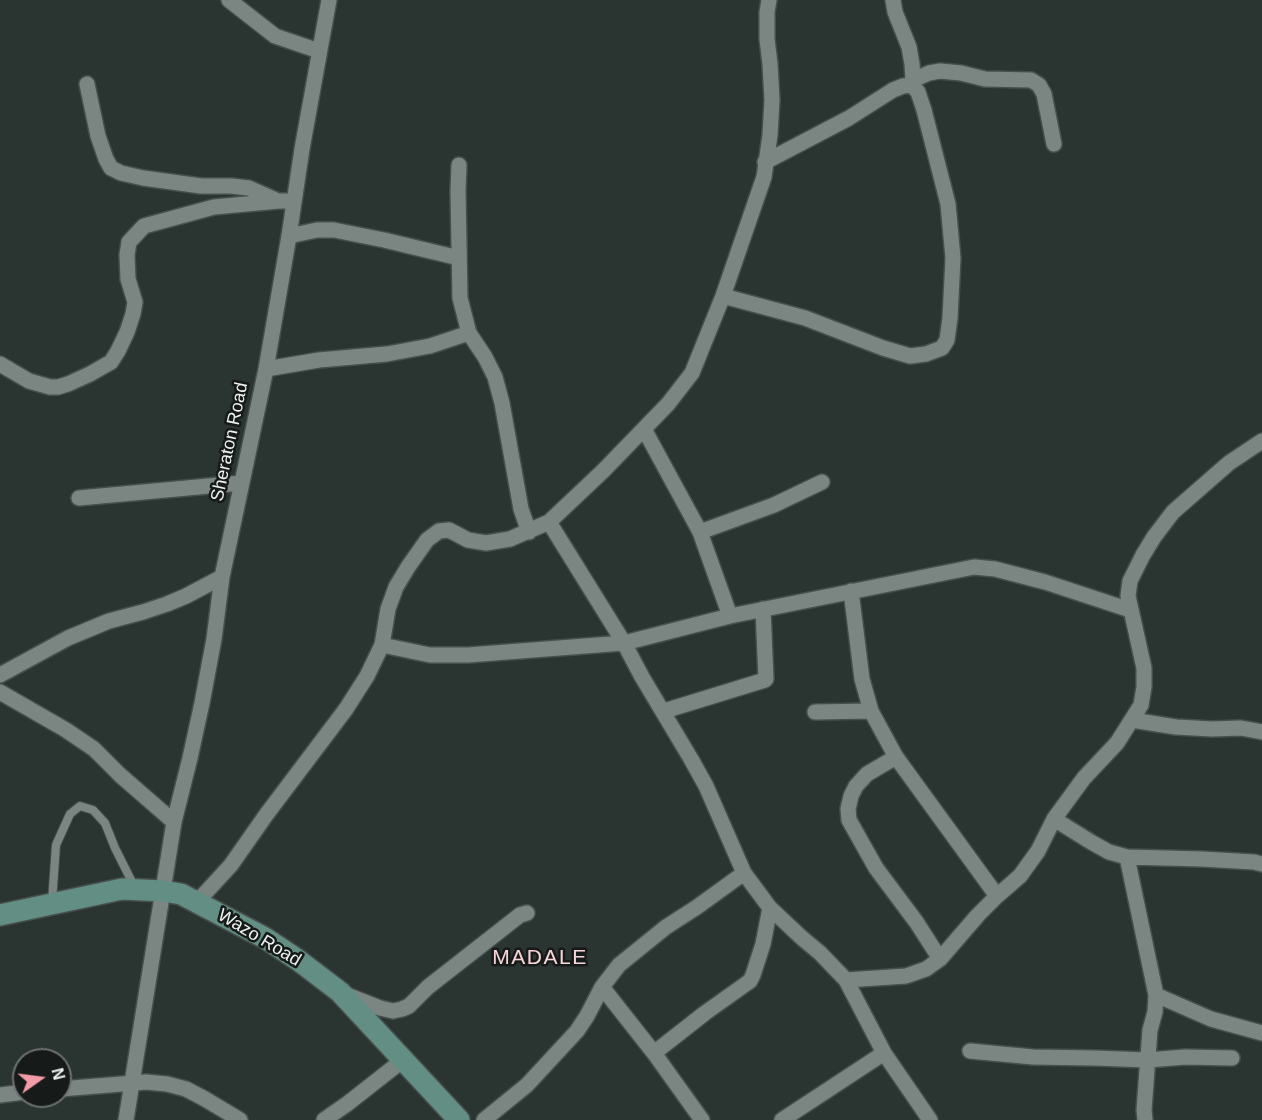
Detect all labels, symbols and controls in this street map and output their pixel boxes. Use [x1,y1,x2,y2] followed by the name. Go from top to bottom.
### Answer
[207,381,253,503] street label: Sheraton Road
[213,905,305,971] street label: Wazo Road
[492,945,588,971] district label: MADALE
[12,1048,72,1108] north arrow
[48,1066,68,1082] text: N

